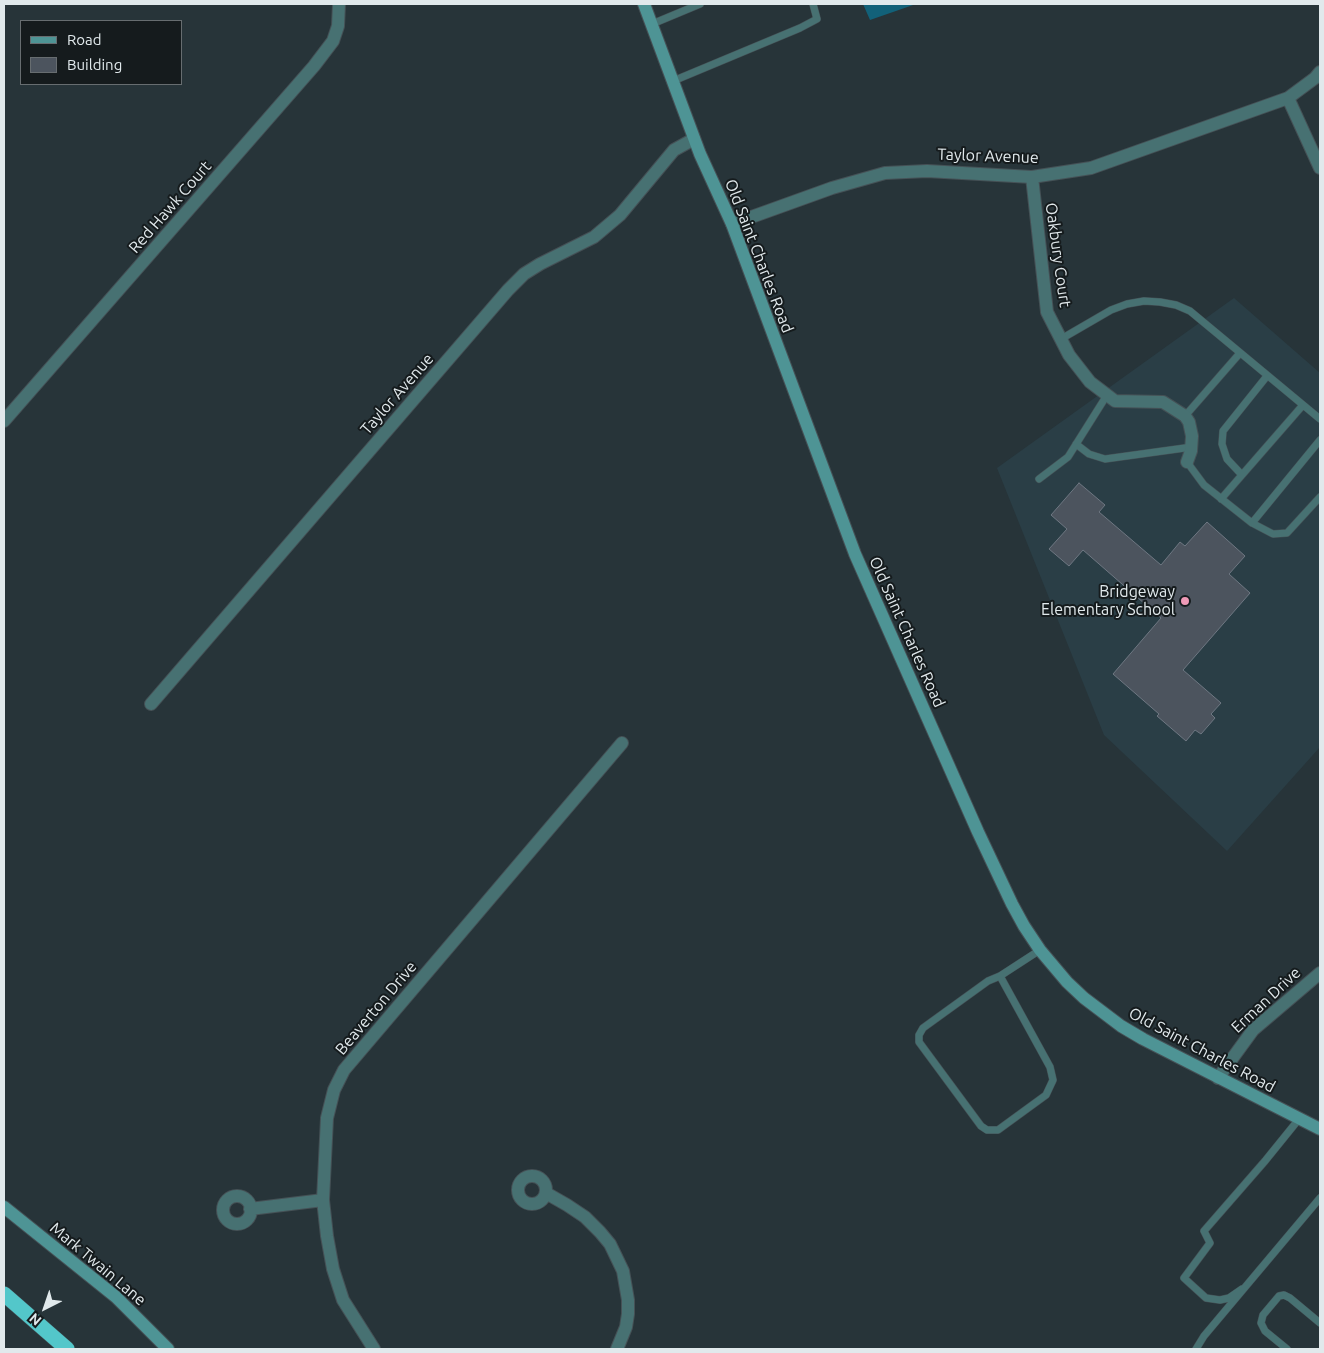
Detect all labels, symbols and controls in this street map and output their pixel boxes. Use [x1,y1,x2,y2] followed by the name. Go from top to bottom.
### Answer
[20,20,182,85] legend
[67,31,102,48] text: Road
[67,56,122,73] text: Building
[937,145,1039,167] street label: Taylor Avenue
[125,157,215,257] street label: Red Hawk Court
[721,176,797,336] street label: Old Saint Charles Road
[1041,201,1075,309] street label: Oakbury Court
[357,349,437,439] street label: Taylor Avenue
[865,554,949,710] street label: Old Saint Charles Road
[1041,582,1175,620] place label: Bridgeway Elementary School
[1179,595,1191,607] marker: Bridgeway Elementary School
[331,957,421,1059] street label: Beaverton Drive
[1227,963,1305,1037] street label: Erman Drive
[1126,1003,1278,1097] street label: Old Saint Charles Road
[46,1218,150,1310] street label: Mark Twain Lane
[20,1283,70,1333] north arrow
[26,1310,44,1329] text: N

